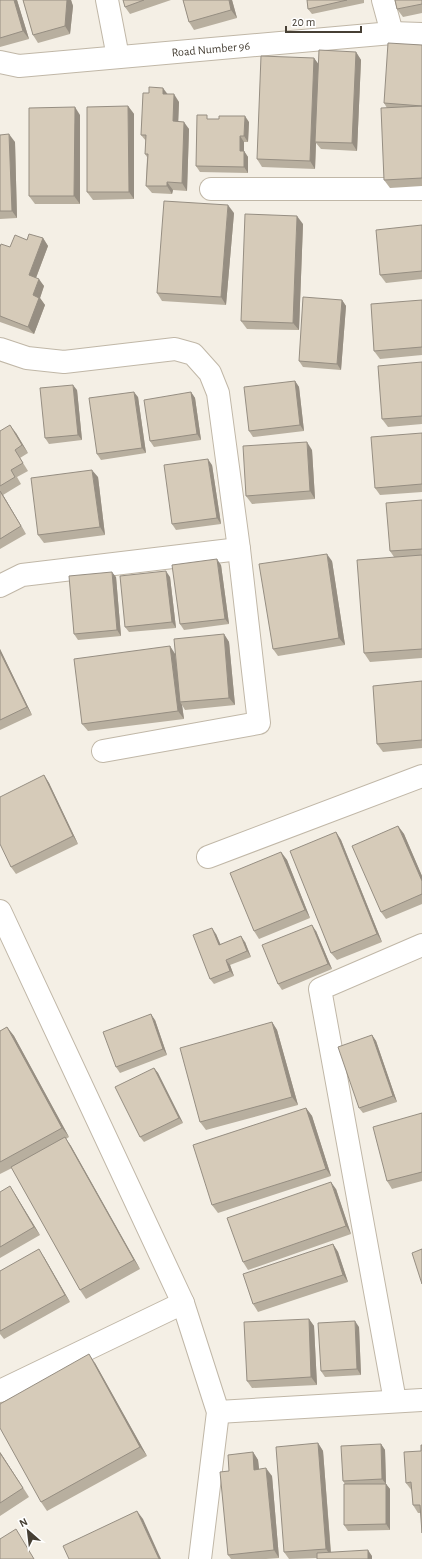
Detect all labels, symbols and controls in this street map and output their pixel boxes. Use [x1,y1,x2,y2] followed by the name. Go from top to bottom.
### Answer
[286,8,361,34] scale bar
[292,16,315,28] text: 20 m
[171,40,251,58] street label: Road Number 96
[8,1511,48,1551] north arrow
[18,1516,30,1529] text: N

